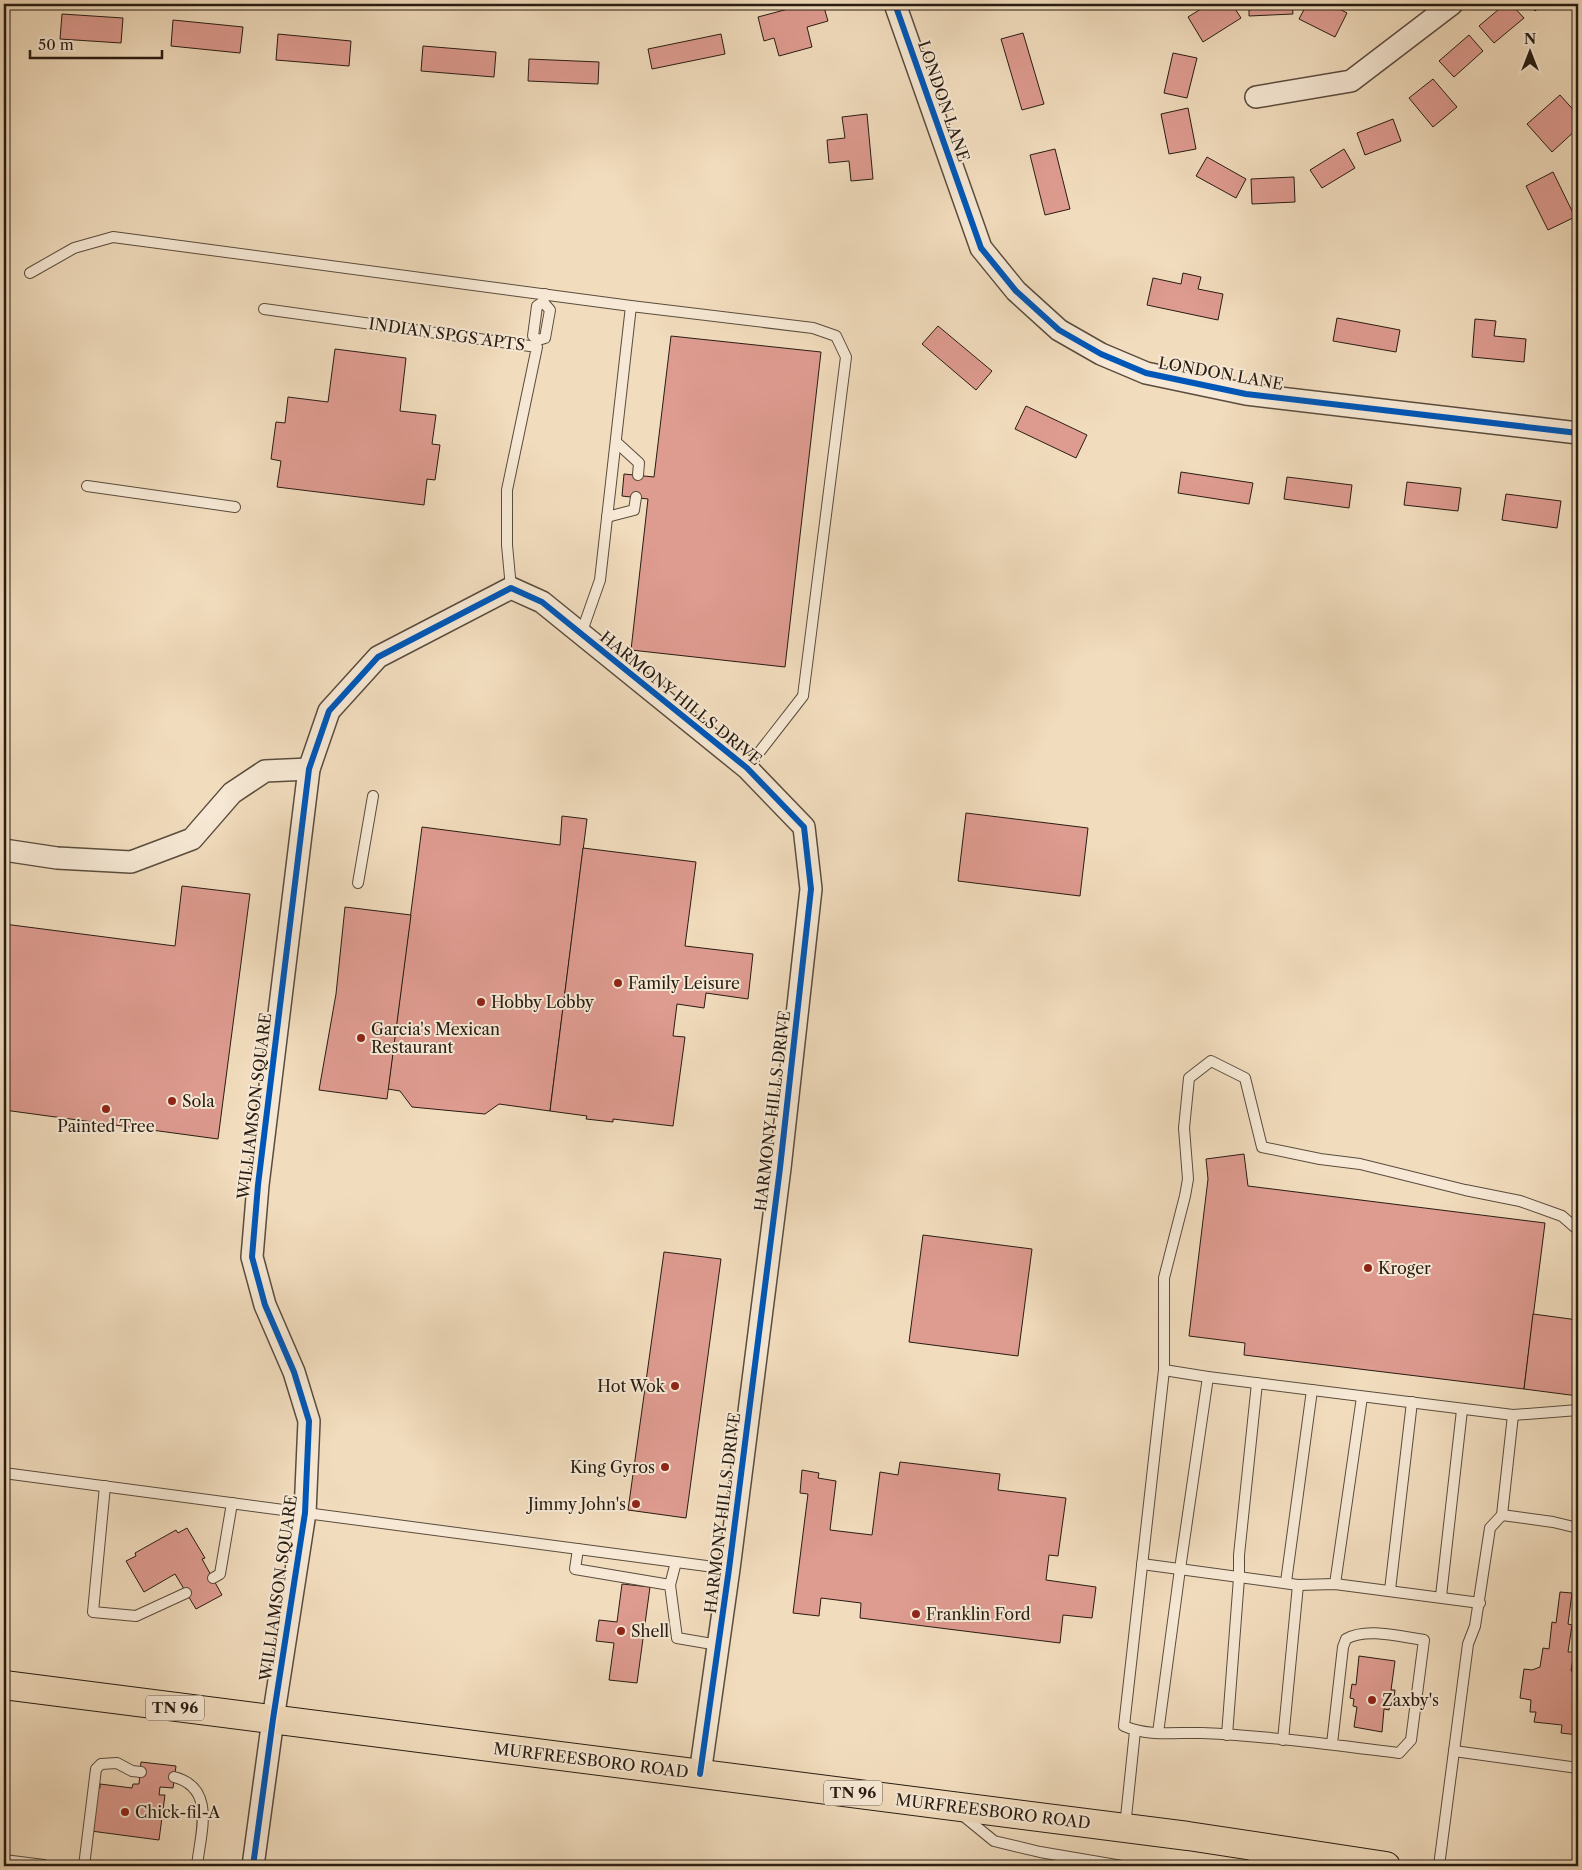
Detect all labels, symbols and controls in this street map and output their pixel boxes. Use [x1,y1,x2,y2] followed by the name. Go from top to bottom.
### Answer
[30,28,162,60] scale bar
[1504,28,1554,78] north arrow
[1524,30,1536,48] text: N
[38,35,74,54] text: 50 m
[914,38,974,164] street label: LONDON LANE
[368,313,526,355] street label: INDIAN SPGS APTS
[1157,352,1285,394] street label: LONDON LANE
[596,627,766,769] street label: HARMONY HILLS DRIVE
[628,973,740,993] place label: Family Leisure
[612,977,624,989] marker: Family Leisure
[491,992,595,1012] place label: Hobby Lobby
[475,996,487,1008] marker: Hobby Lobby
[750,1009,794,1213] street label: HARMONY HILLS DRIVE
[233,1012,275,1201] street label: WILLIAMSON SQUARE
[371,1019,500,1057] place label: Garcia's Mexican Restaurant
[355,1032,367,1044] marker: Garcia's Mexican Restaurant
[182,1091,215,1111] place label: Sola
[166,1095,178,1107] marker: Sola
[100,1103,112,1115] marker: Painted Tree
[57,1116,155,1136] place label: Painted Tree
[1378,1258,1431,1278] place label: Kroger
[1362,1262,1374,1274] marker: Kroger
[597,1376,666,1396] place label: Hot Wok
[669,1380,681,1392] marker: Hot Wok
[700,1411,744,1615] street label: HARMONY HILLS DRIVE
[570,1457,655,1477] place label: King Gyros
[659,1461,671,1473] marker: King Gyros
[255,1494,301,1683] street label: WILLIAMSON SQUARE
[525,1494,626,1514] place label: Jimmy John's
[630,1498,642,1510] marker: Jimmy John's
[926,1604,1031,1624] place label: Franklin Ford
[910,1608,922,1620] marker: Franklin Ford
[631,1621,669,1641] place label: Shell
[615,1625,627,1637] marker: Shell
[1382,1690,1439,1710] place label: Zaxby's
[1366,1694,1378,1706] marker: Zaxby's
[146,1696,204,1720] road number: TN 96
[492,1738,690,1782] street label: MURFREESBORO ROAD
[824,1780,882,1806] road number: TN 96
[894,1789,1092,1833] street label: MURFREESBORO ROAD
[135,1802,221,1822] place label: Chick-fil-A
[119,1806,131,1818] marker: Chick-fil-A

